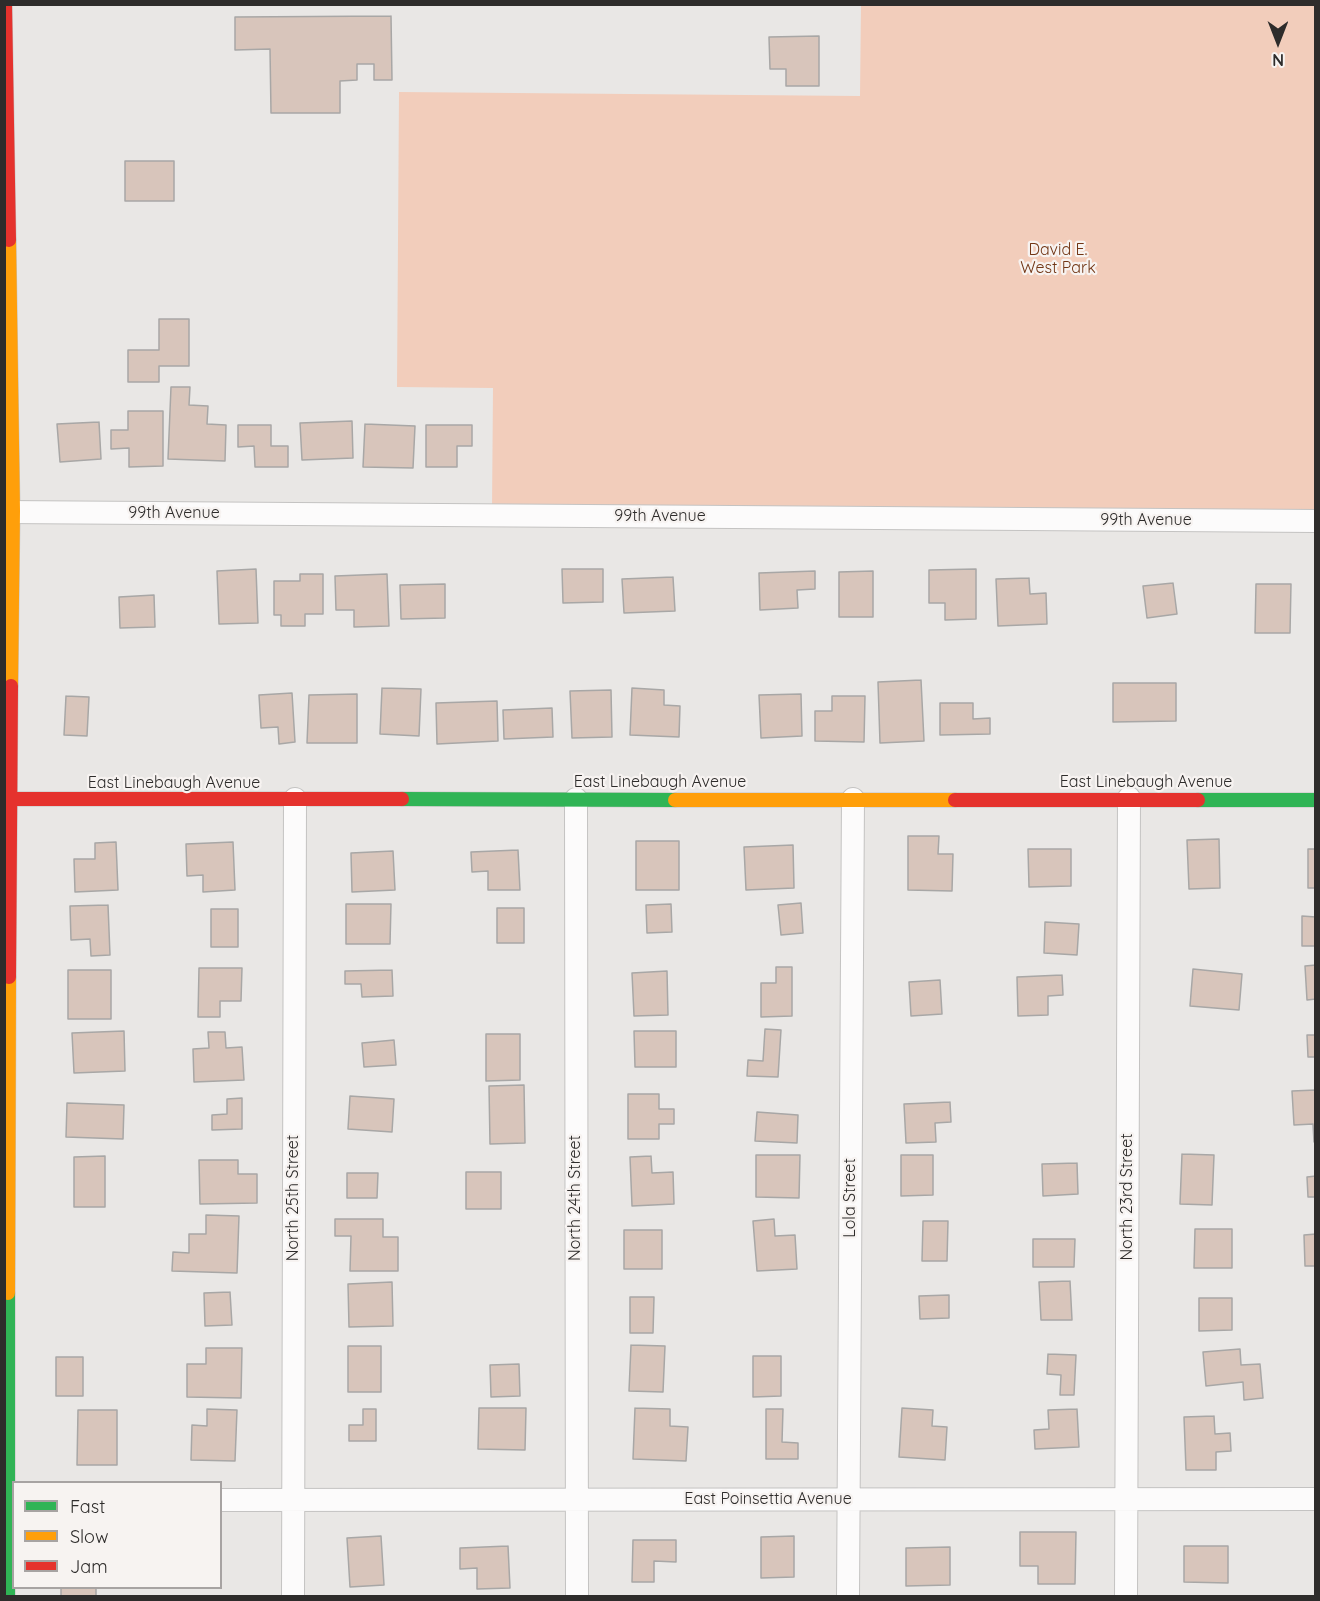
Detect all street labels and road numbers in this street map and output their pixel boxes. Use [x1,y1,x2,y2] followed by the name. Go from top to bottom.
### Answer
[128,503,220,523] street label: 99th Avenue
[614,506,706,526] street label: 99th Avenue
[1100,510,1192,530] street label: 99th Avenue
[574,772,746,792] street label: East Linebaugh Avenue
[1060,772,1232,792] street label: East Linebaugh Avenue
[88,773,260,793] street label: East Linebaugh Avenue
[1117,1133,1137,1261] street label: North 23rd Street
[283,1135,303,1261] street label: North 25th Street
[565,1135,585,1261] street label: North 24th Street
[840,1158,860,1238] street label: Lola Street
[684,1489,852,1509] street label: East Poinsettia Avenue

